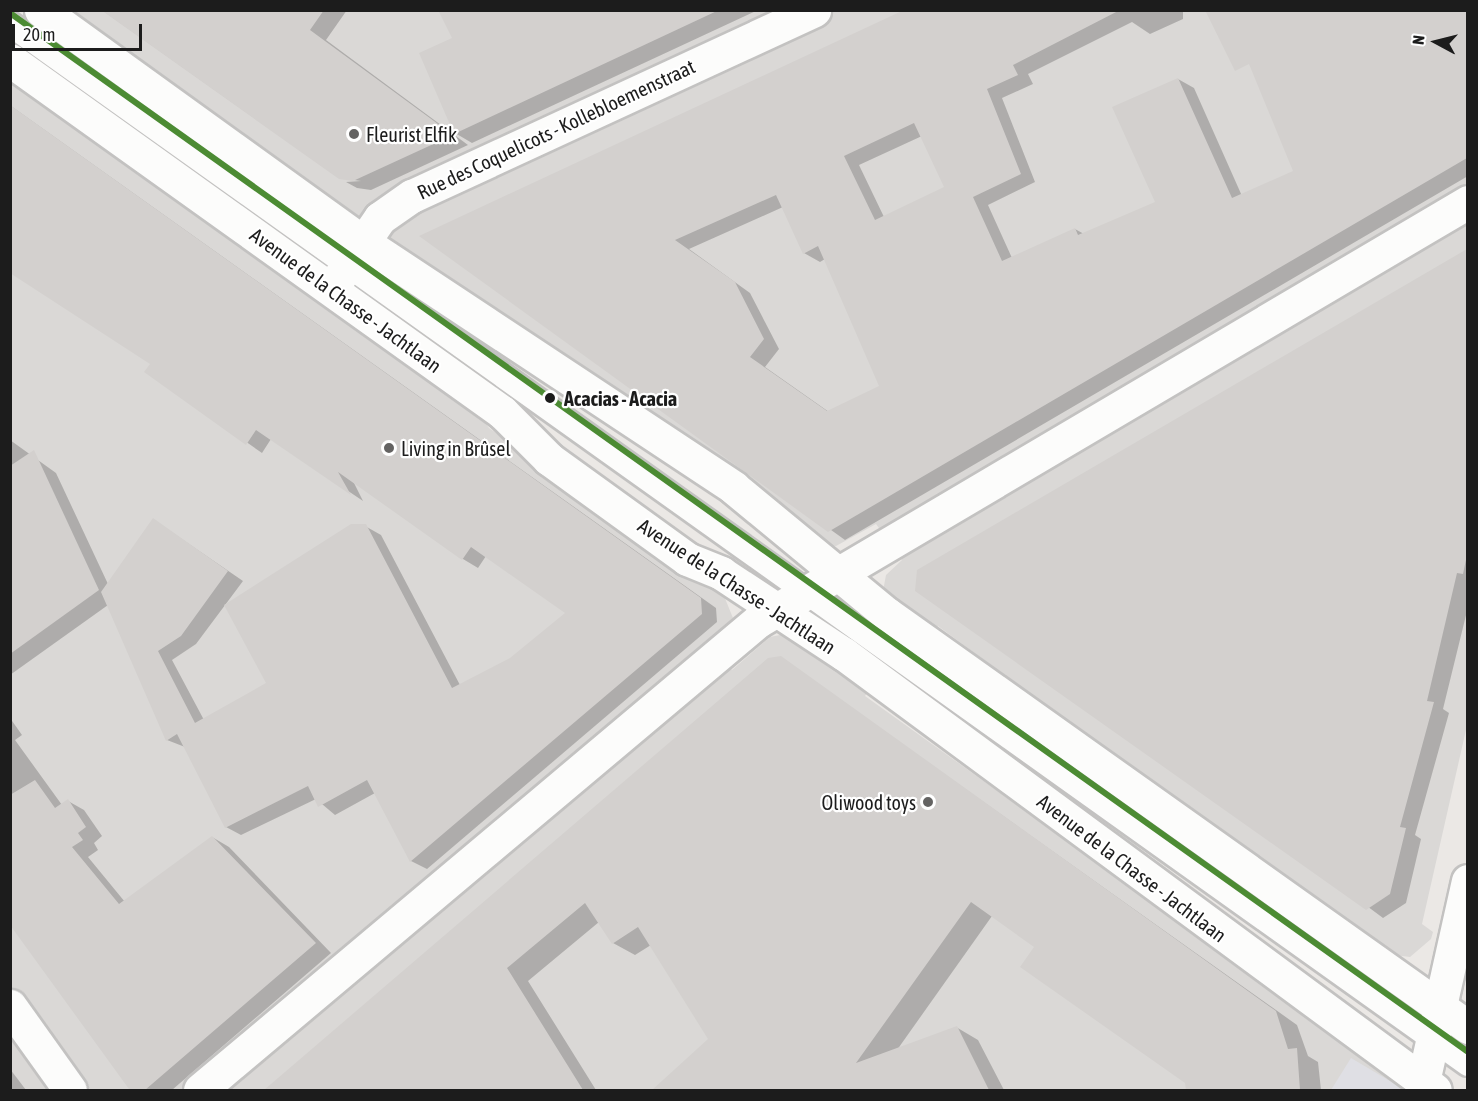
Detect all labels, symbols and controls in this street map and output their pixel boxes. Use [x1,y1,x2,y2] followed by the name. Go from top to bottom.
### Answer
[15,12,146,50] scale bar
[1406,12,1466,72] north arrow
[23,24,55,45] text: 20 m
[1409,34,1428,46] text: N
[413,54,699,204] street label: Rue des Coquelicots - Kollebloemenstraat
[366,122,457,146] place label: Fleurist Elfik
[347,127,361,141] marker: Fleurist Elfik
[246,223,446,377] street label: Avenue de la Chasse - Jachtlaan
[564,386,677,410] place label: Acacias - Acacia
[541,389,559,407] marker: Acacias - Acacia
[401,436,511,460] place label: Living in Brûsel
[382,441,396,455] marker: Living in Brûsel
[634,513,840,659] street label: Avenue de la Chasse - Jachtlaan
[1033,789,1231,947] street label: Avenue de la Chasse - Jachtlaan
[822,790,916,814] place label: Oliwood toys
[921,795,935,809] marker: Oliwood toys

